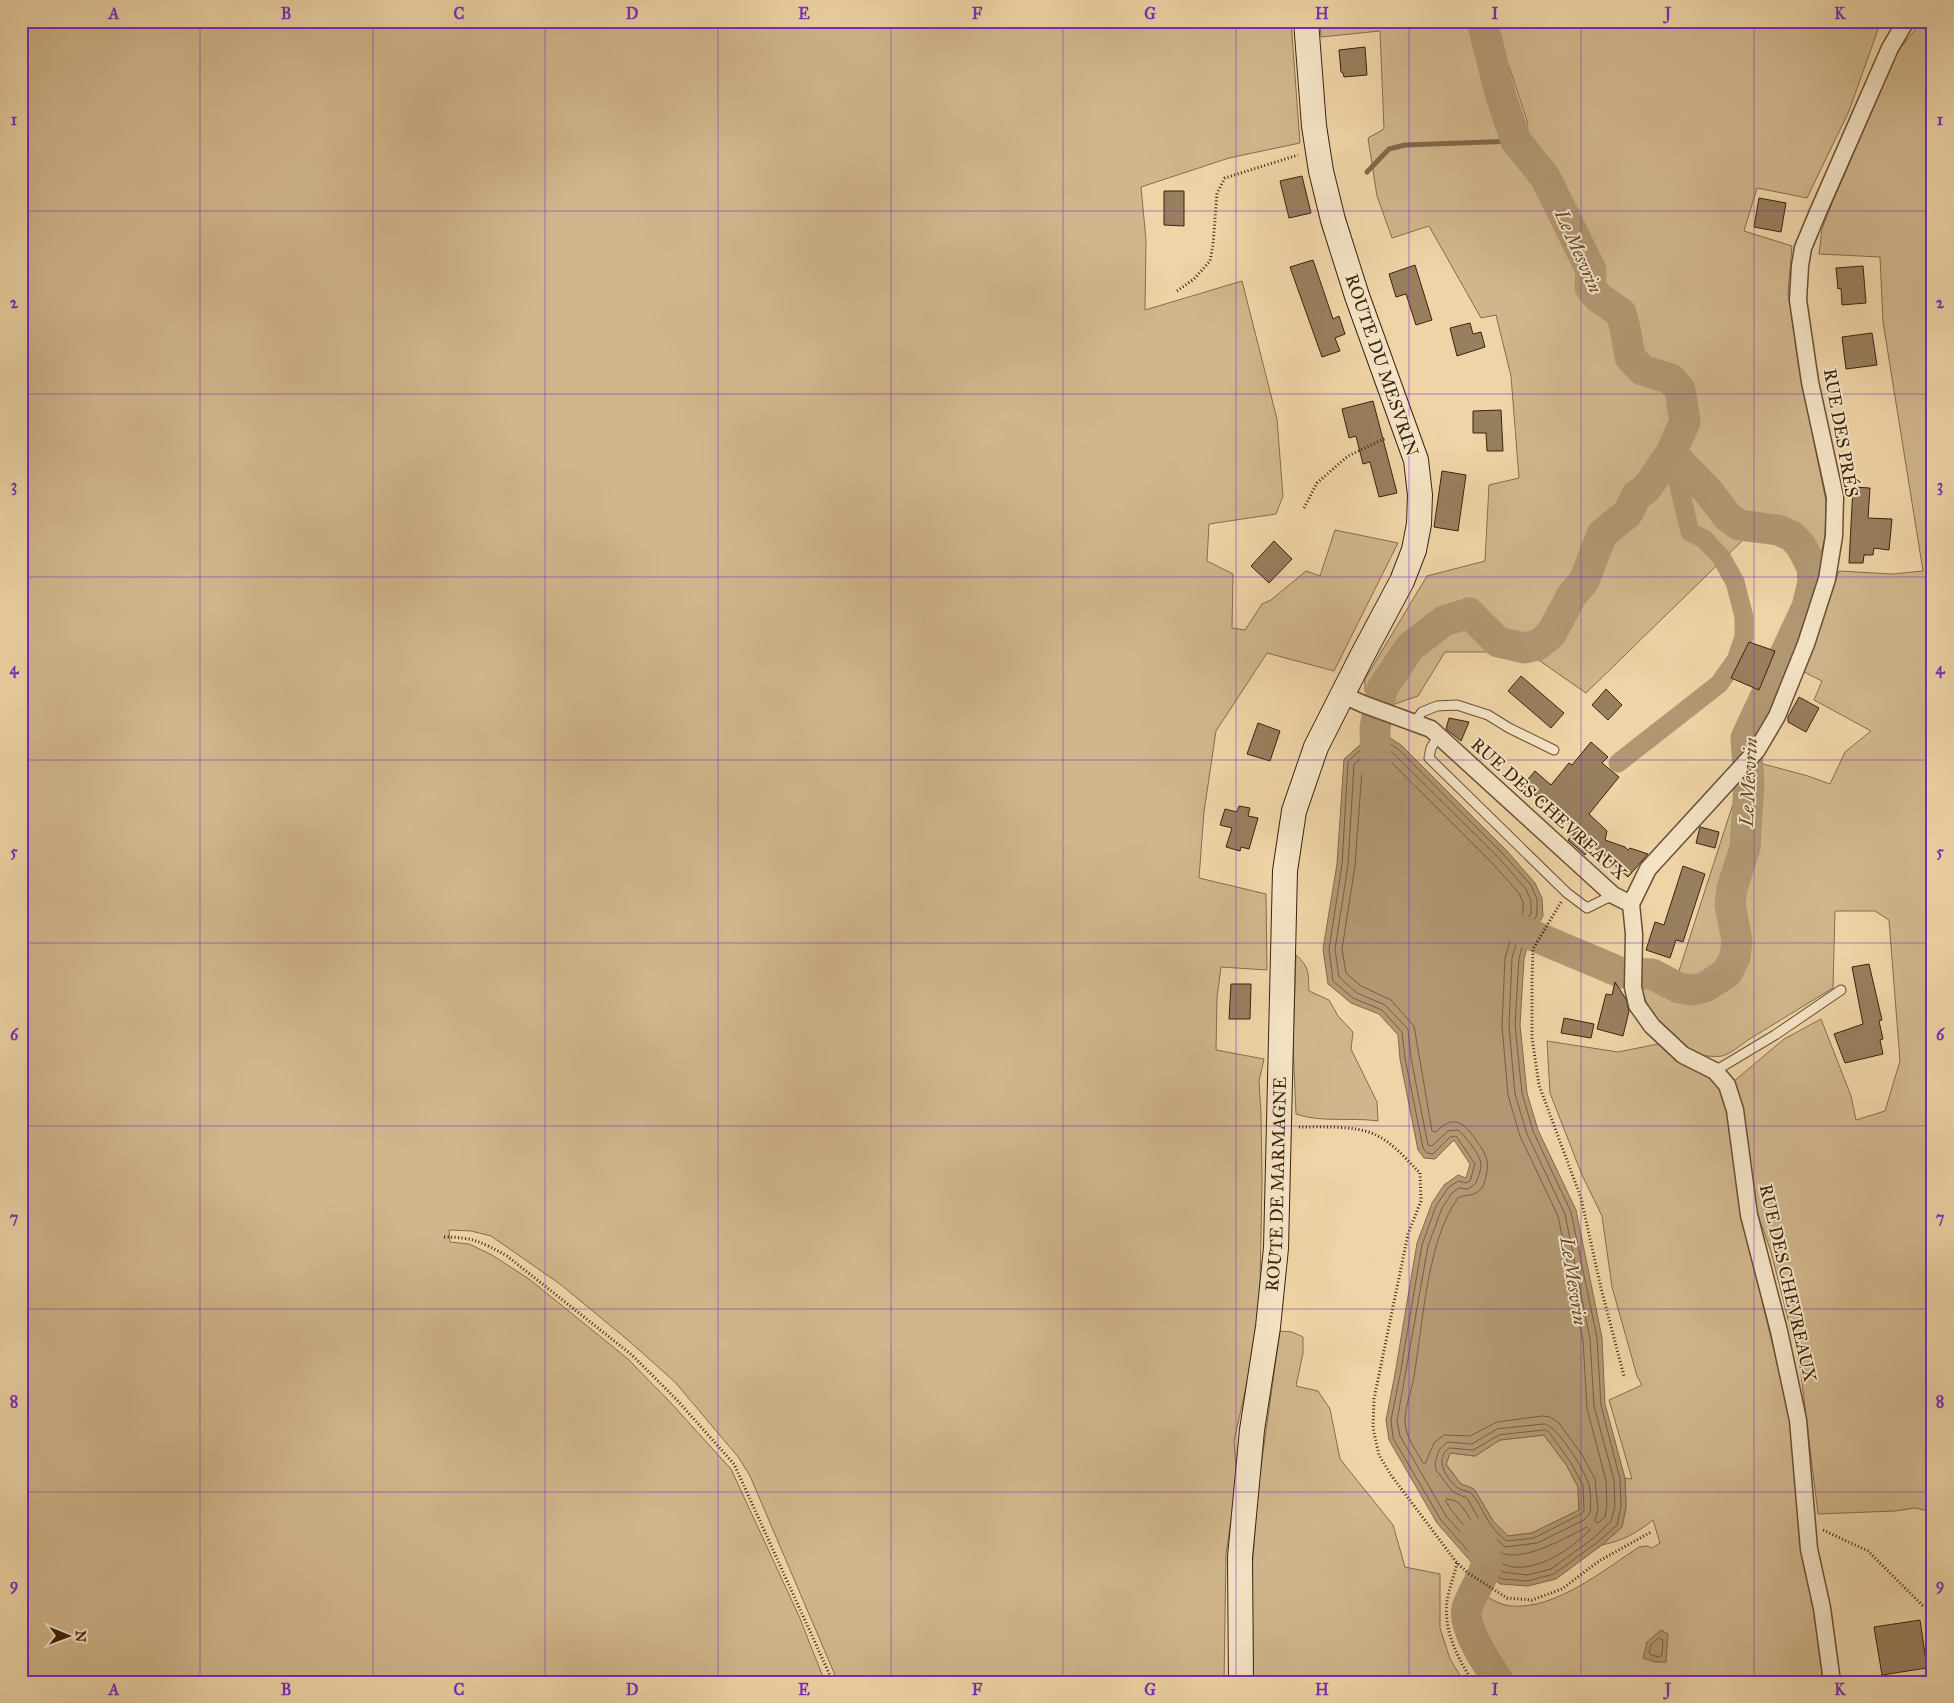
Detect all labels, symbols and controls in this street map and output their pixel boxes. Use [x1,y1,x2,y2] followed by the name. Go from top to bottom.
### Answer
[108,4,120,23] text: A
[281,4,291,23] text: B
[454,4,465,23] text: C
[626,4,639,23] text: D
[798,4,810,23] text: E
[972,4,983,23] text: F
[1144,4,1156,23] text: G
[1315,4,1329,23] text: H
[1492,4,1499,23] text: I
[1663,4,1672,24] text: J
[1834,4,1846,23] text: K
[11,110,18,129] text: 1
[1937,110,1944,129] text: 1
[1550,205,1607,297] water label: Le Mesvrin
[1340,271,1424,459] street label: ROUTE DU MESVRIN
[10,293,19,312] text: 2
[1936,293,1945,312] text: 2
[1819,367,1865,499] street label: RUE DES PRÉS
[11,476,17,496] text: 3
[1937,476,1943,496] text: 3
[10,659,20,679] text: 4
[1936,659,1946,679] text: 4
[1466,733,1632,885] street label: RUE DES CHEVREAUX
[1735,737,1762,828] water label: Le Mesvrin
[10,842,18,861] text: 5
[1936,842,1944,861] text: 5
[10,1025,19,1044] text: 6
[1936,1025,1945,1044] text: 6
[1261,1076,1291,1293] street label: ROUTE DE MARMAGNE
[1755,1182,1821,1384] street label: RUE DES CHEVREAUX
[10,1208,19,1227] text: 7
[1936,1208,1945,1227] text: 7
[1555,1234,1592,1327] water label: Le Mesvrin
[10,1392,18,1411] text: 8
[1936,1392,1944,1411] text: 8
[10,1575,18,1595] text: 9
[1936,1575,1944,1595] text: 9
[42,1610,92,1660] north arrow
[72,1630,89,1642] text: N
[108,1680,120,1699] text: A
[281,1680,291,1699] text: B
[454,1680,465,1699] text: C
[626,1680,639,1699] text: D
[798,1680,810,1699] text: E
[972,1680,983,1699] text: F
[1144,1680,1156,1699] text: G
[1315,1680,1329,1699] text: H
[1492,1680,1499,1699] text: I
[1663,1680,1672,1700] text: J
[1834,1680,1846,1699] text: K

